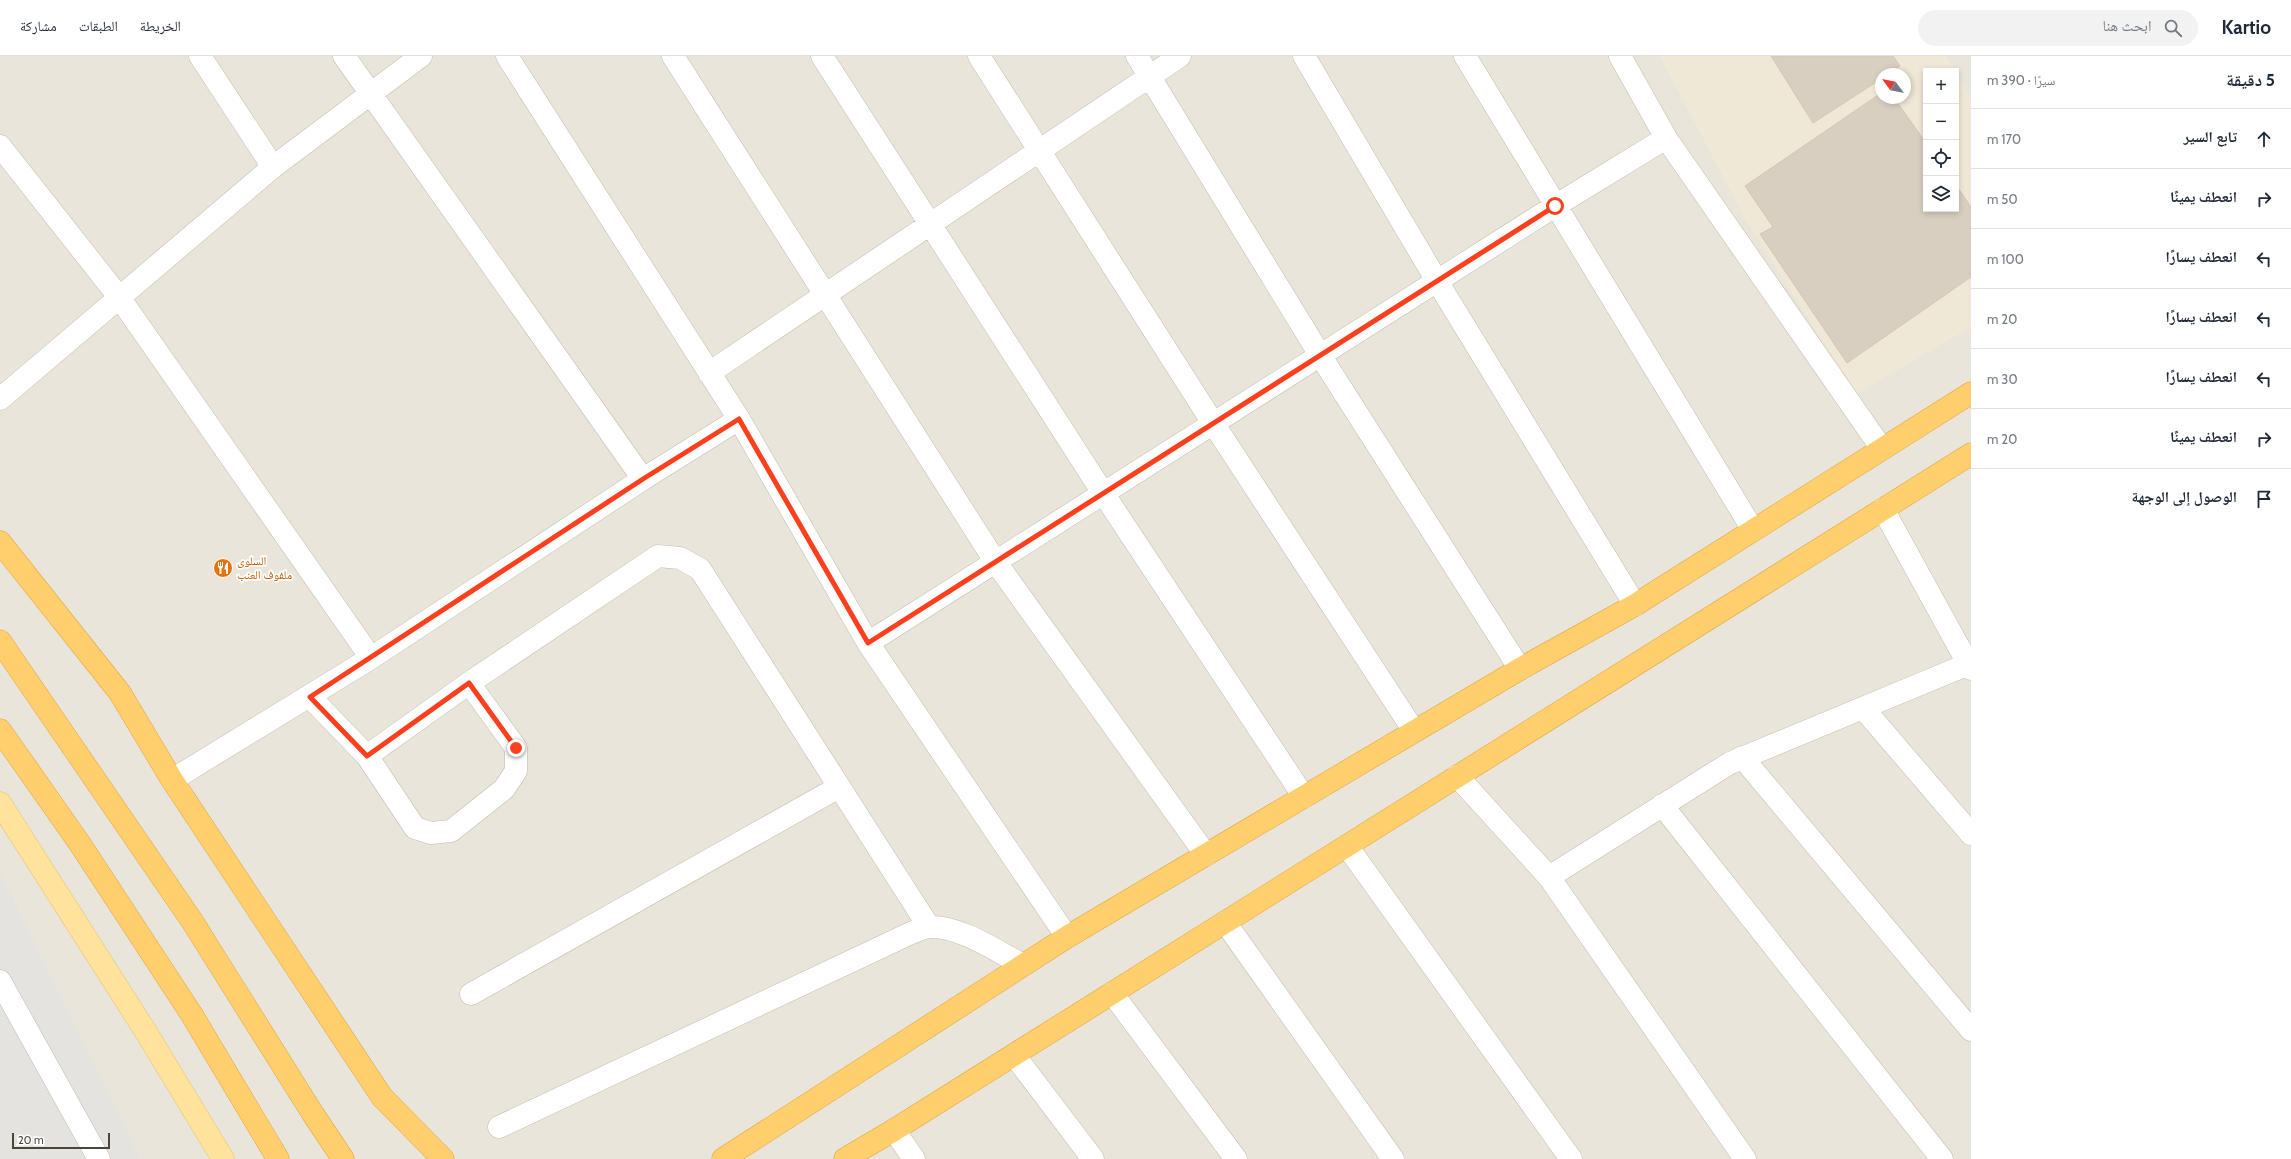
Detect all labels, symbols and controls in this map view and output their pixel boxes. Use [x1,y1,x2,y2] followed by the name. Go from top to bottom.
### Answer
[1918,10,2198,46] search box
[2222,16,2271,39] text: Kartio
[20,17,57,35] text: مشاركة
[79,17,118,35] text: الطبقات
[140,17,181,35] text: الخريطة
[2102,17,2152,35] text: ابحث هنا
[2162,17,2184,39] icon: search
[1875,68,1911,104] north arrow
[1923,68,1959,212] map controls
[1923,68,1959,104] button: +
[2226,70,2275,90] text: 5 دقيقة
[1987,72,2055,88] text: سيرًا · 390 m
[1923,104,1959,140] button: −
[2184,128,2237,146] text: تابع السير
[2253,128,2275,150] icon: ahead
[1987,131,2021,147] text: 170 m
[1923,140,1959,176] button: locate
[1923,176,1959,212] button: layers
[2170,188,2237,206] text: انعطف يمينًا
[2253,188,2275,210] icon: right
[1987,191,2017,207] text: 50 m
[1546,197,1564,215] route start
[2166,248,2237,266] text: انعطف يسارًا
[2253,248,2275,270] icon: left
[1987,251,2024,267] text: 100 m
[2166,308,2237,326] text: انعطف يسارًا
[2253,308,2275,330] icon: left
[1987,311,2017,327] text: 20 m
[2166,368,2237,386] text: انعطف يسارًا
[2253,368,2275,390] icon: left
[1987,371,2017,387] text: 30 m
[2170,428,2237,446] text: انعطف يمينًا
[2253,428,2275,450] icon: right
[1987,431,2017,447] text: 20 m
[2132,488,2237,506] text: الوصول إلى الوجهة
[2253,488,2275,510] icon: arrive
[237,553,292,582] place label: السلوى ملفوف العنب
[212,557,234,579] restaurant icon: السلوى ملفوف العنب
[507,739,525,757] route end
[12,1131,110,1150] scale bar
[18,1133,44,1147] text: 20 m

